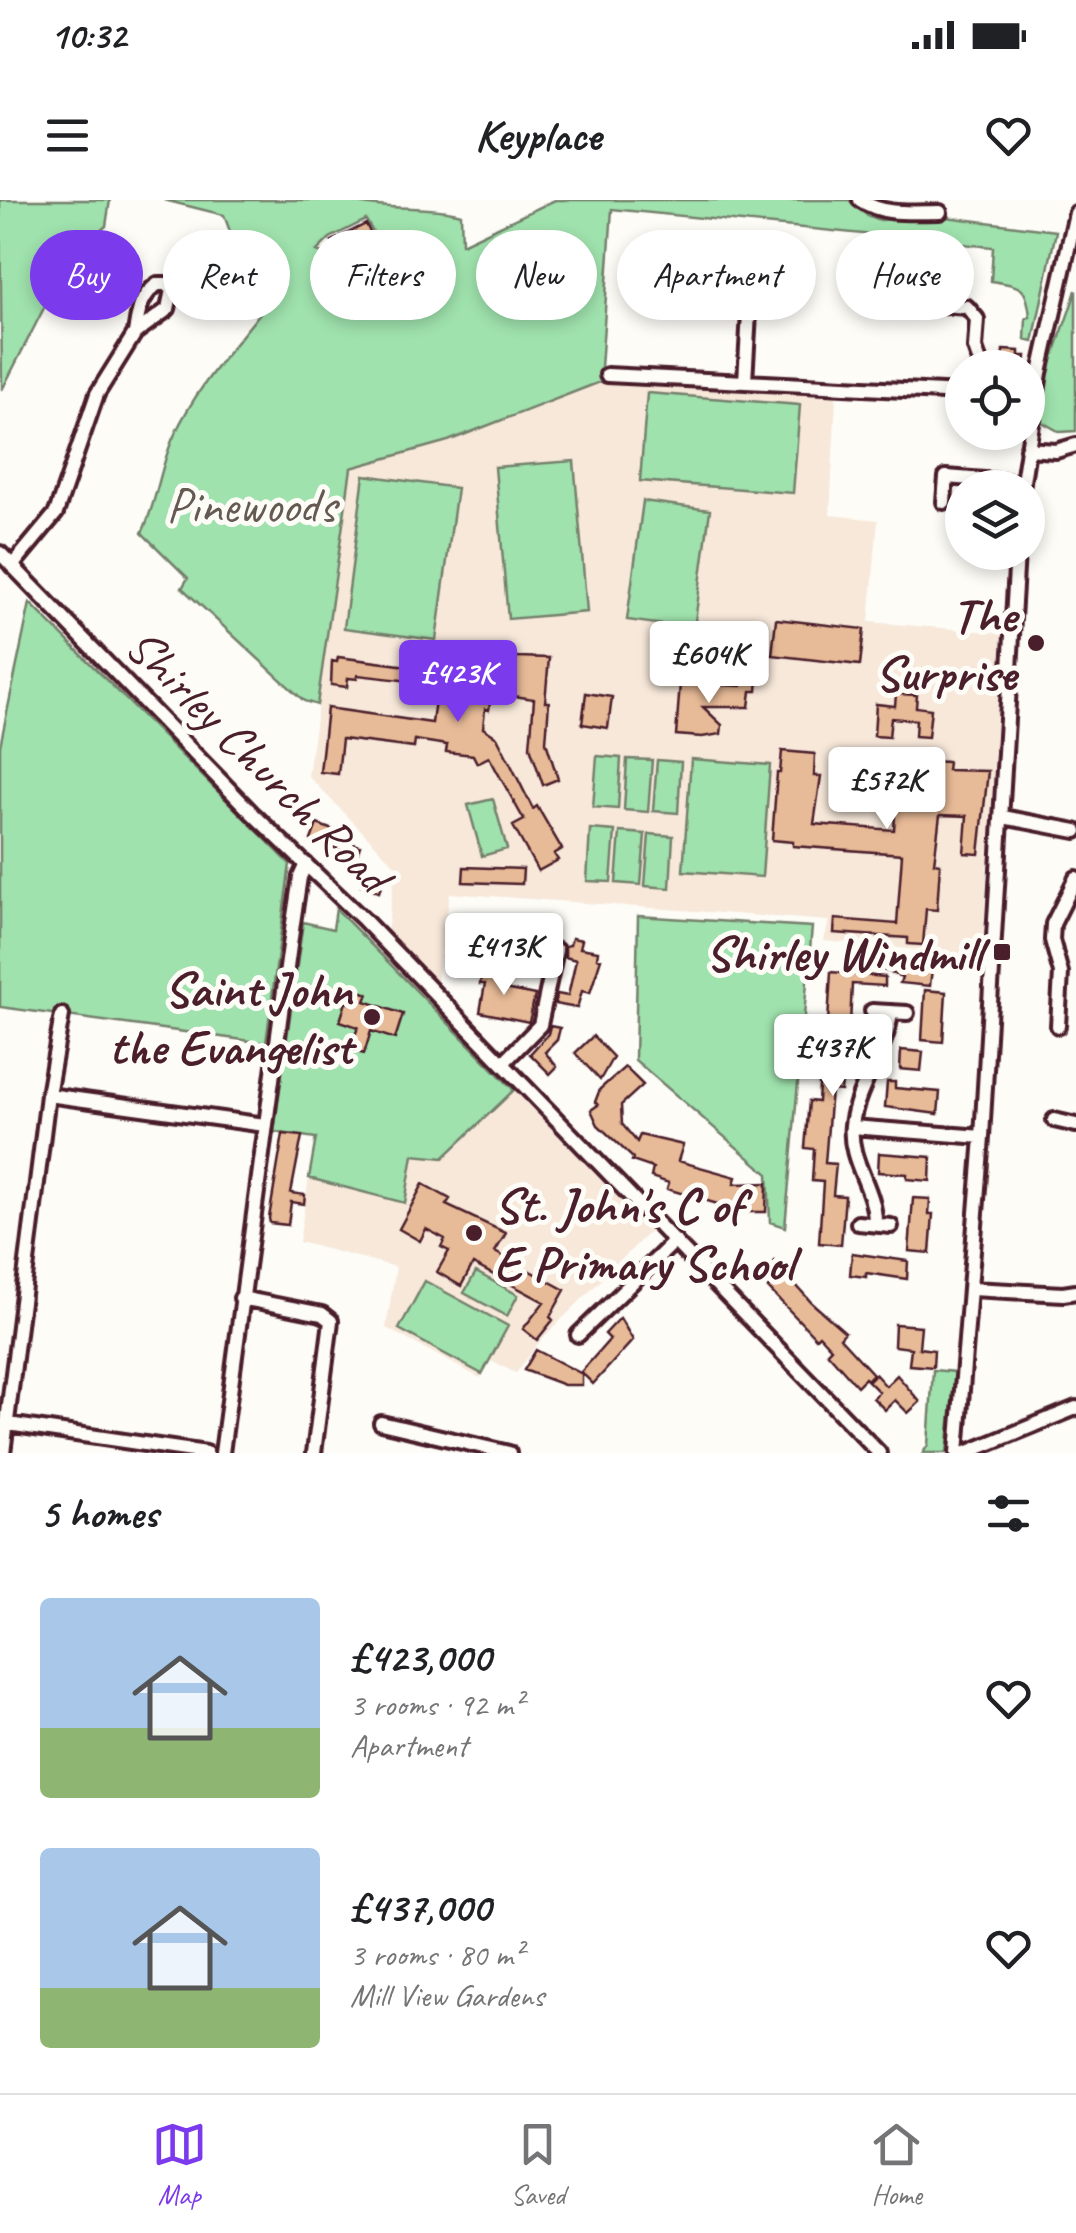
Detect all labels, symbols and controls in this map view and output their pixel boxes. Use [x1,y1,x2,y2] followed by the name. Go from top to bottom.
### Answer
[50,12,126,59] text: 10:32
[475,107,601,164] text: Keyplace
[40,108,95,163] icon: menu
[981,108,1036,163] icon: heart
[30,230,143,320] chip: Buy
[163,230,290,320] chip: Rent
[310,230,456,320] chip: Filters
[476,230,597,320] chip: New
[617,230,816,320] chip: Apartment
[836,230,974,320] chip: House
[945,350,1045,570] map controls
[945,350,1045,450] button: locate
[945,470,1045,570] button: layers
[166,474,341,537] park label: Pinewoods
[875,584,1020,705] place label: The Surprise
[112,614,408,910] street label: Shirley Church Road
[639,621,779,706] pin: £604K
[1025,632,1047,654] marker: The Surprise
[672,633,746,674] text: £604K
[388,640,528,725] pin: £423K
[421,652,495,693] text: £423K
[817,747,957,832] pin: £572K
[850,759,924,800] text: £572K
[434,913,574,998] pin: £413K
[705,922,991,985] place label: Shirley Windmill
[467,925,541,966] text: £413K
[991,941,1013,963] marker: Shirley Windmill
[109,958,357,1079] place label: Saint John the Evangelist
[361,1006,383,1028] marker: Saint John the Evangelist
[763,1014,903,1099] pin: £437K
[796,1026,870,1067] text: £437K
[494,1174,803,1295] place label: St. John's C of E Primary School
[463,1222,485,1244] marker: St. John's C of E Primary School
[981,1486,1036,1541] icon: filters
[40,1487,158,1540] text: 5 homes
[350,1631,491,1684] text: £423,000
[120,1638,240,1758] icon: home
[981,1671,1036,1726] icon: heart
[350,1684,523,1725] text: 3 rooms · 92 m²
[350,1725,468,1766] text: Apartment
[350,1881,490,1934] text: £437,000
[120,1888,240,2008] icon: home
[981,1921,1036,1976] icon: heart
[350,1934,523,1975] text: 3 rooms · 80 m²
[350,1975,544,2016] text: Mill View Gardens
[152,2117,207,2212] tab: Map
[510,2117,565,2212] tab: Saved
[869,2117,924,2212] tab: Home

